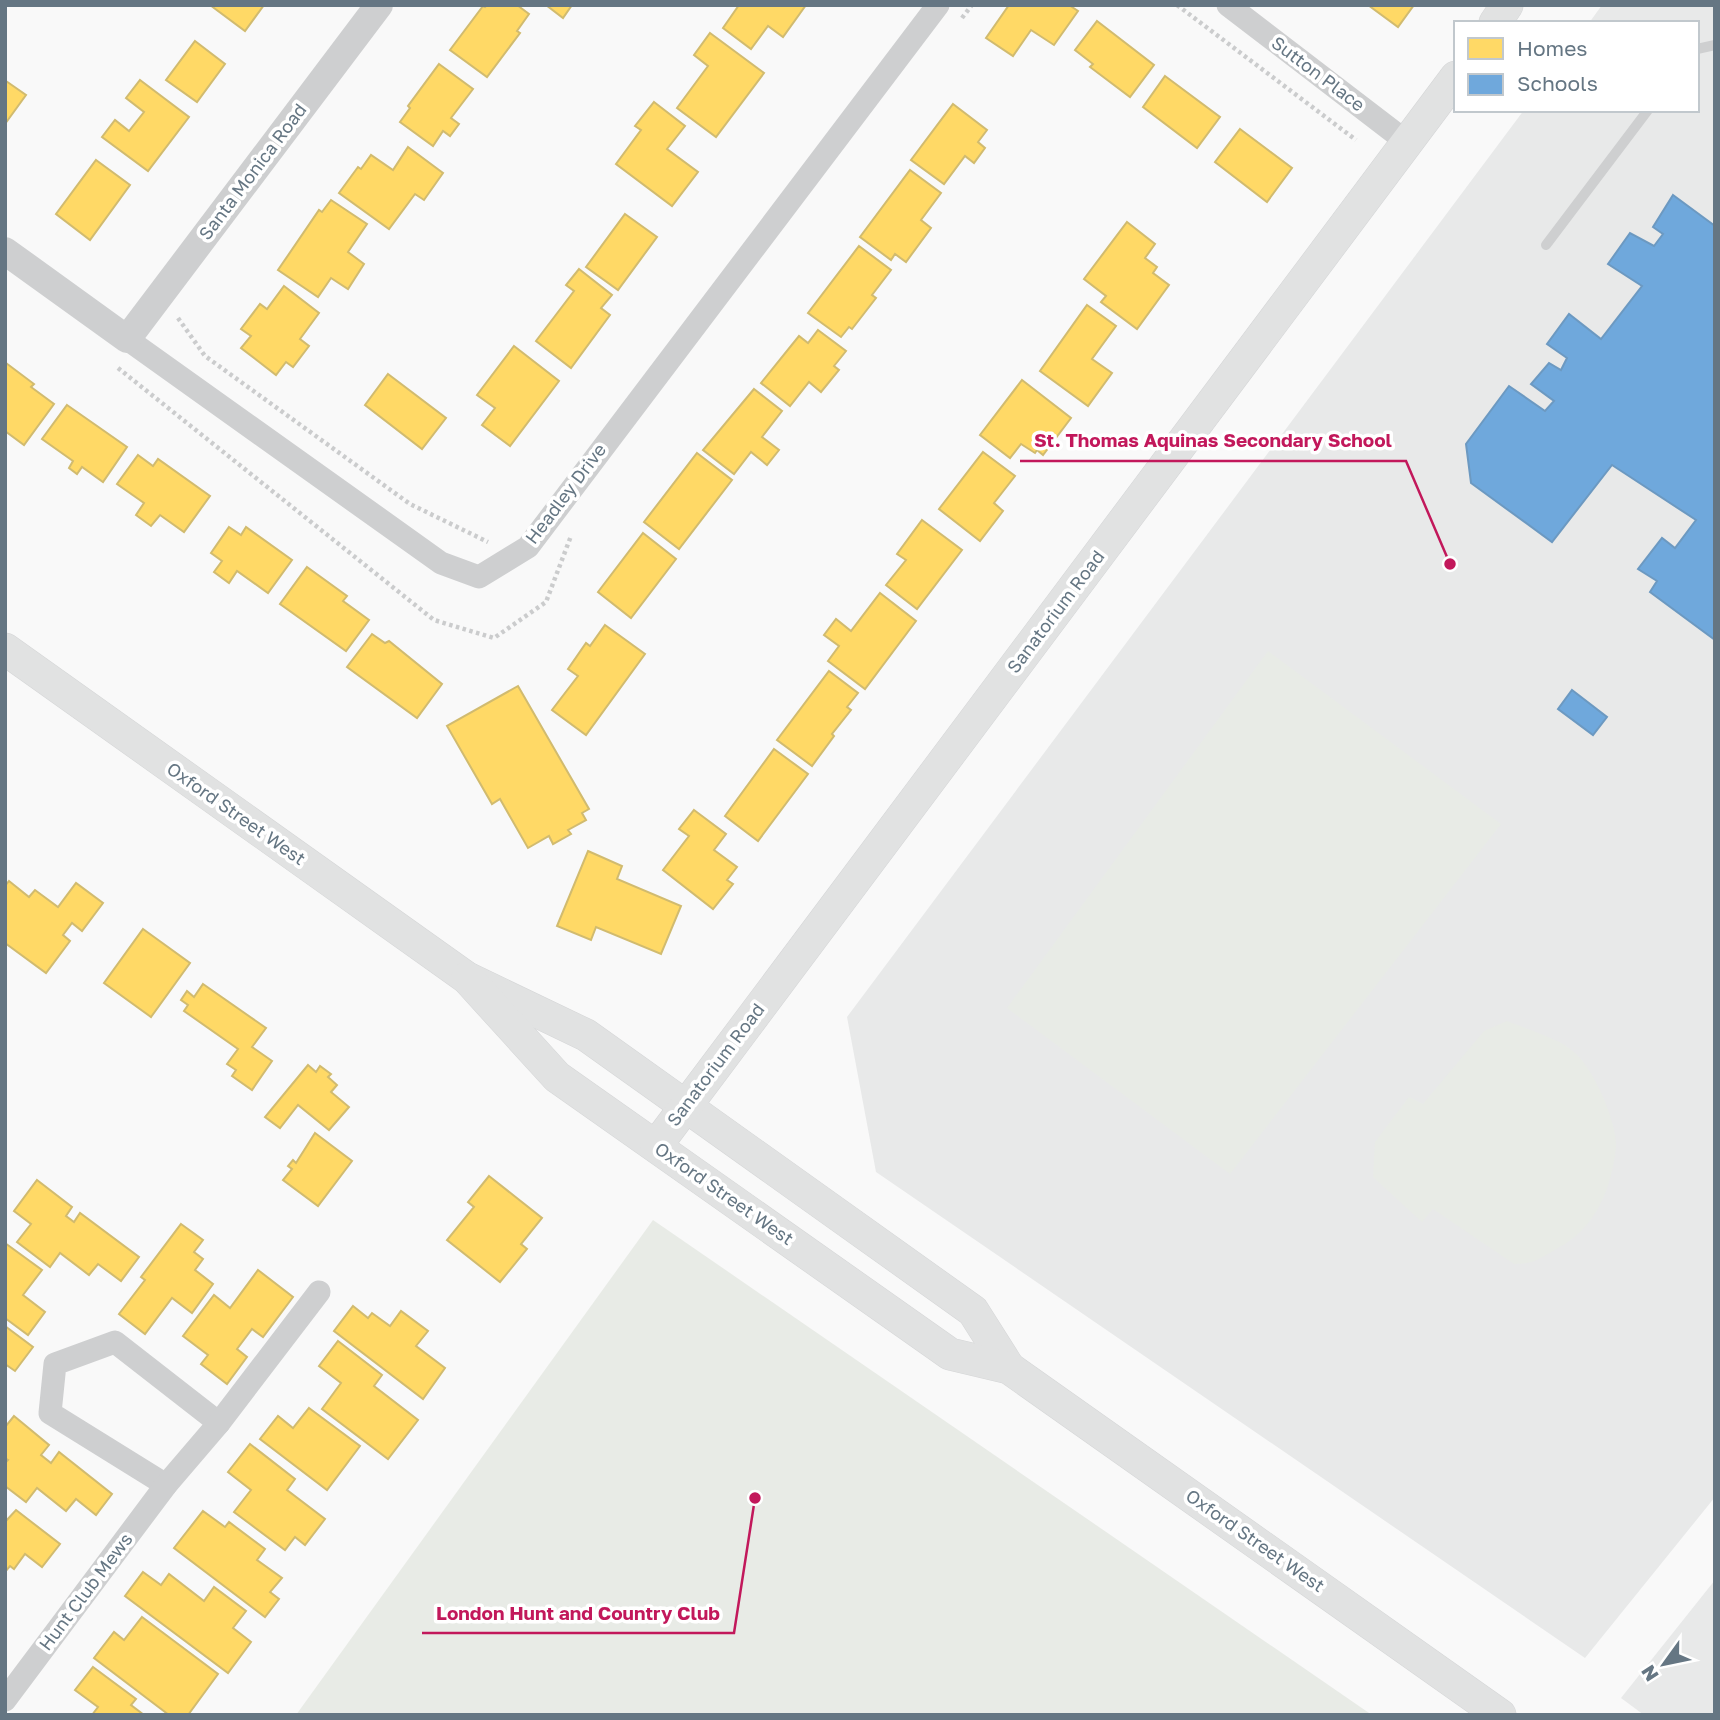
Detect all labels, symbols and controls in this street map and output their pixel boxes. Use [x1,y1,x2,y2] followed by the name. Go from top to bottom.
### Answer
[1454,21,1699,112] legend
[1268,31,1370,115] street label: Sutton Place
[1517,35,1587,61] text: Homes
[1517,70,1598,96] text: Schools
[194,99,311,244] street label: Santa Monica Road
[1020,421,1406,461] callout: St. Thomas Aquinas Secondary School
[1034,428,1392,451] text: St. Thomas Aquinas Secondary School
[520,439,610,548] street label: Headley Drive
[1002,546,1109,677] street label: Sanatorium Road
[163,757,310,869] street label: Oxford Street West
[662,999,769,1130] street label: Sanatorium Road
[651,1137,798,1249] street label: Oxford Street West
[1182,1484,1329,1596] street label: Oxford Street West
[34,1528,137,1655] street label: Hunt Club Mews
[422,1593,734,1633] callout: London Hunt and Country Club
[436,1601,720,1624] text: London Hunt and Country Club
[1629,1629,1699,1699] north arrow
[1636,1661,1663,1686] text: N

